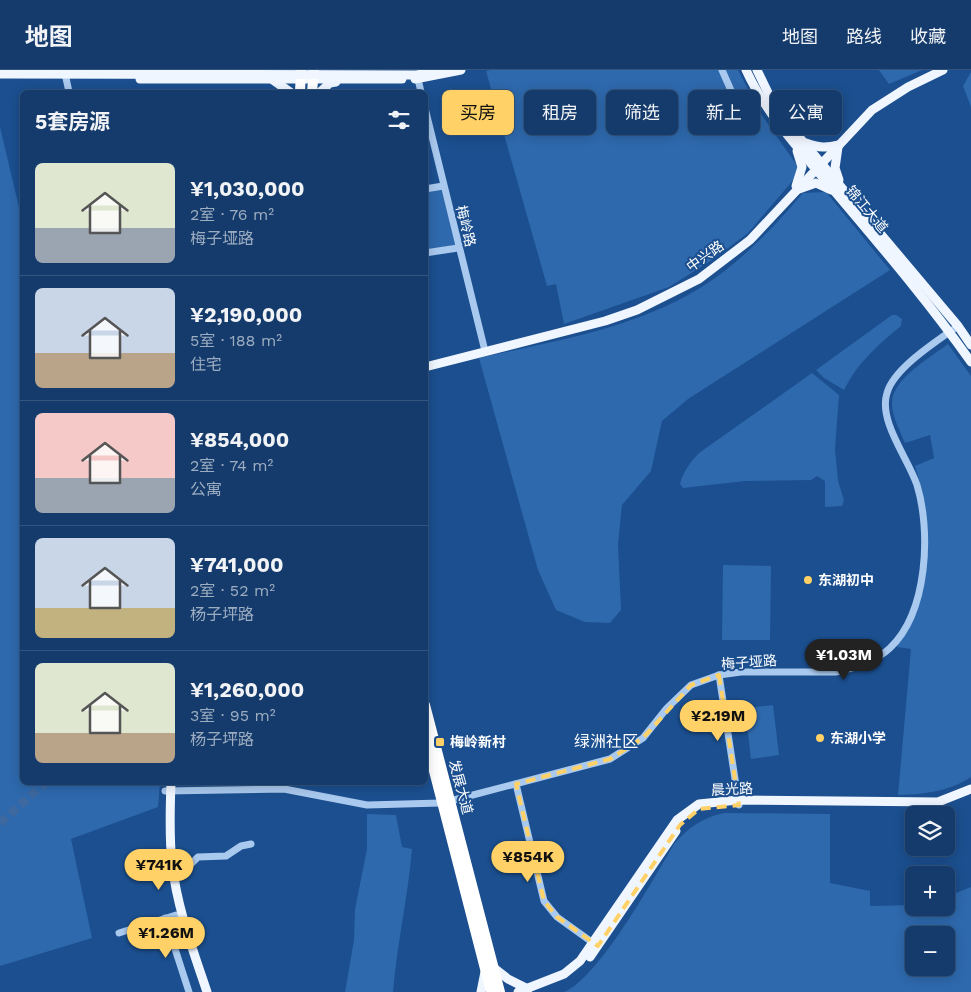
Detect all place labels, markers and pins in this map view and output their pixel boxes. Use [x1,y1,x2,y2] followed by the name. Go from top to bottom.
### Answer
[818,572,874,588] place label: 东湖初中
[802,574,814,586] marker: 东湖初中
[803,638,885,681] pin: ¥1.03M
[677,700,759,742] pin: ¥2.19M
[830,730,886,746] place label: 东湖小学
[814,732,826,744] marker: 东湖小学
[450,734,506,750] place label: 梅岭新村
[434,736,446,748] marker: 梅岭新村
[493,840,563,883] pin: ¥854K
[124,848,194,891] pin: ¥741K
[125,916,207,959] pin: ¥1.26M

